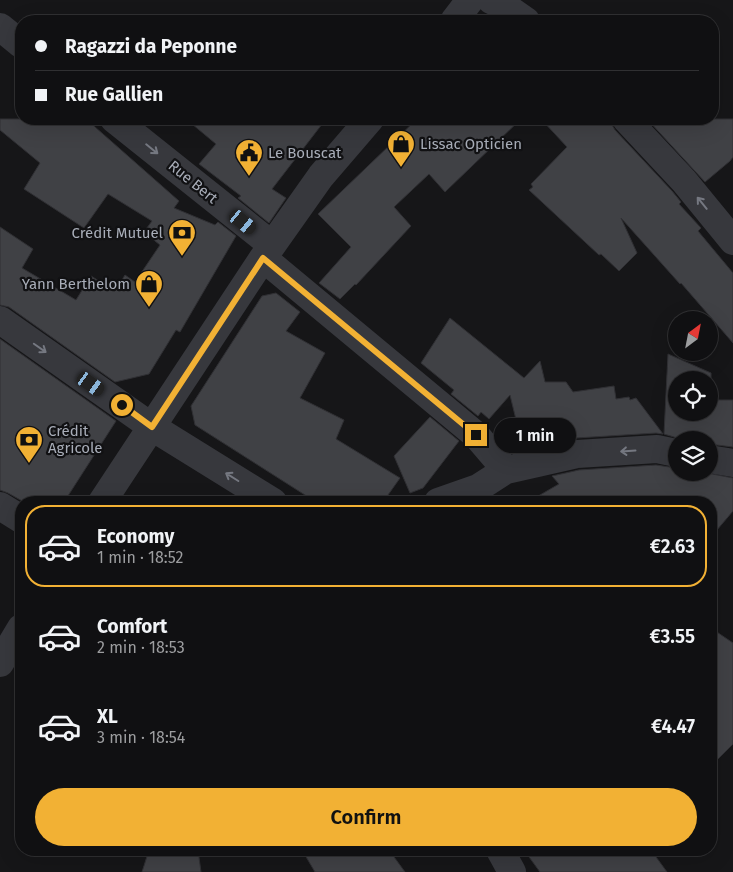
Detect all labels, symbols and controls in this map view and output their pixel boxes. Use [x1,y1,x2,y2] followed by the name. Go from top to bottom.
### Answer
[65,35,237,58] text: Ragazzi da Peponne
[65,83,163,106] text: Rue Gallien
[386,129,416,168] shop icon: Lissac Opticien
[420,135,522,153] place label: Lissac Opticien
[234,138,264,177] public building icon: Le Bouscat
[145,144,158,155] one-way arrow
[268,144,342,162] place label: Le Bouscat
[165,157,222,208] street label: Rue Bert
[697,197,708,210] one-way arrow
[226,207,259,237] car
[167,218,197,257] bank icon: Crédit Mutuel
[72,224,164,242] place label: Crédit Mutuel
[134,269,164,308] shop icon: Yann Berthelom
[22,275,130,293] place label: Yann Berthelom
[668,311,718,361] north arrow
[668,311,718,481] map controls
[33,343,47,353] one-way arrow
[74,369,107,399] car
[668,371,718,421] button: locate
[111,394,133,416] route start
[494,418,576,452] callout: 1 min
[48,422,103,457] place label: Crédit Agricole
[465,424,487,446] route end
[14,425,44,464] bank icon: Crédit Agricole
[516,426,554,445] text: 1 min
[668,431,718,481] button: layers
[620,447,636,456] one-way arrow
[225,471,239,481] one-way arrow
[37,524,82,569] icon: car
[97,525,174,548] text: Economy
[650,535,695,558] text: €2.63
[97,548,183,567] text: 1 min · 18:52
[37,614,82,659] icon: car
[97,615,167,638] text: Comfort
[649,625,695,648] text: €3.55
[97,638,185,657] text: 2 min · 18:53
[37,704,82,749] icon: car
[97,705,118,728] text: XL
[651,715,695,738] text: €4.47
[97,728,185,747] text: 3 min · 18:54
[35,788,697,846] button: Confirm

